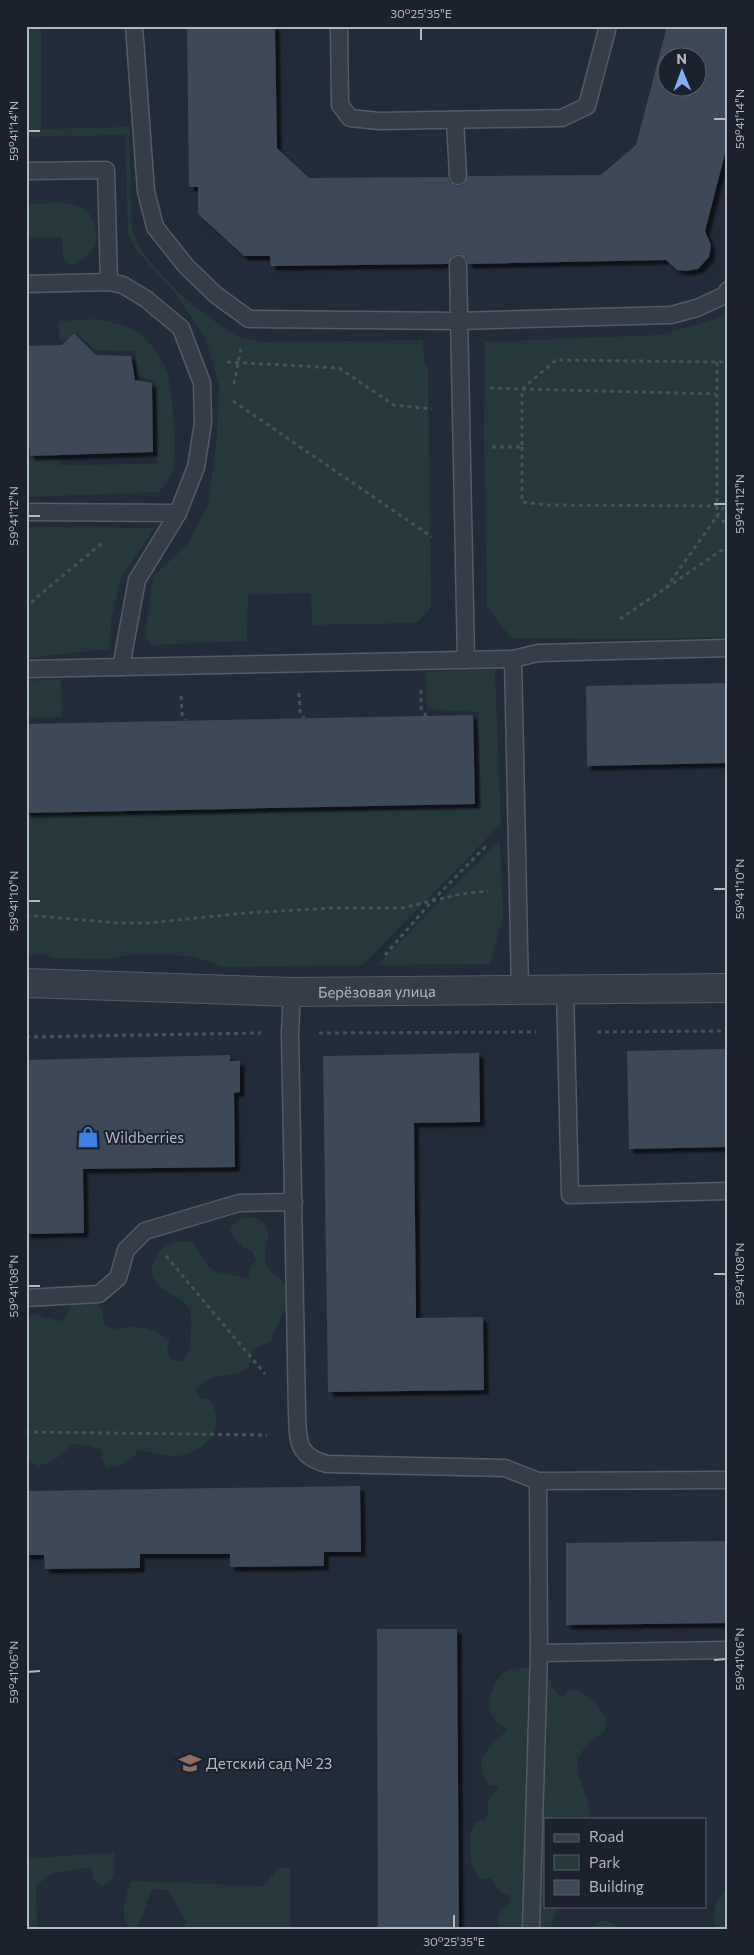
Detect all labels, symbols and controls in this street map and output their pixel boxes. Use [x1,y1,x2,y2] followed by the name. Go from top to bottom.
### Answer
[390,6,452,20] text: 30°25'35"E
[656,48,706,98] north arrow
[676,50,687,67] text: N
[732,89,746,149] text: 59°41'14"N
[6,101,20,161] text: 59°41'14"N
[732,474,746,534] text: 59°41'12"N
[6,486,20,546] text: 59°41'12"N
[732,859,746,919] text: 59°41'10"N
[6,871,20,931] text: 59°41'10"N
[318,982,436,1001] street label: Берёзовая улица
[75,1124,101,1150] shop icon: Wildberries
[105,1128,184,1146] place label: Wildberries
[732,1243,746,1305] text: 59°41'08"N
[6,1255,20,1317] text: 59°41'08"N
[732,1628,746,1690] text: 59°41'06"N
[6,1641,20,1703] text: 59°41'06"N
[177,1750,203,1776] school or university icon: Детский сад № 23
[206,1754,332,1772] place label: Детский сад № 23
[544,1818,706,1908] legend
[589,1827,624,1845] text: Road
[589,1853,620,1871] text: Park
[589,1877,644,1895] text: Building
[423,1934,485,1948] text: 30°25'35"E

